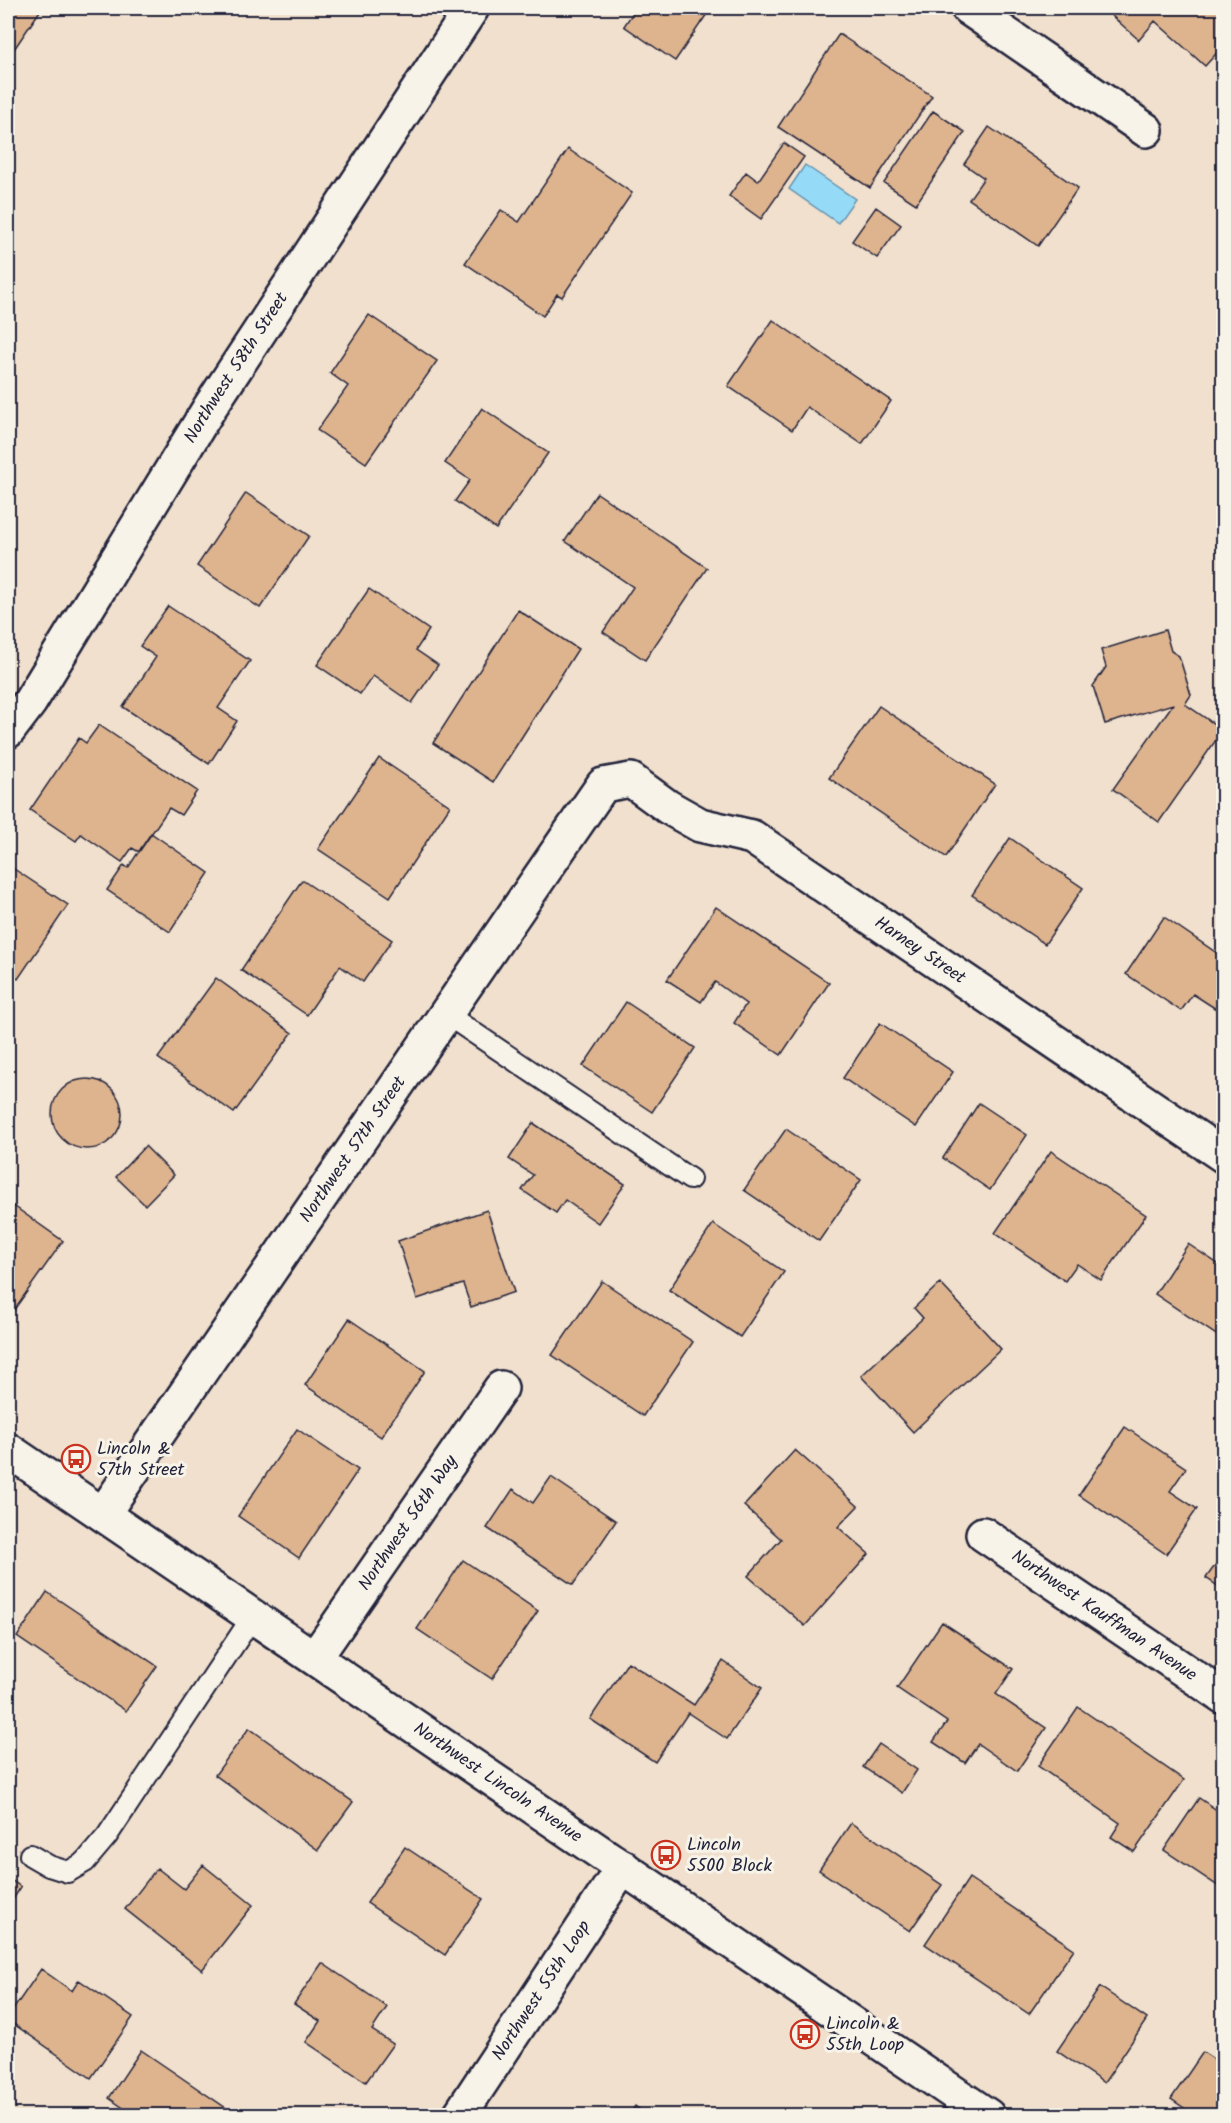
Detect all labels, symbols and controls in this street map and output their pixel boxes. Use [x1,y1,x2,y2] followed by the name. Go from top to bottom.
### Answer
[177,286,297,449] street label: Northwest 58th Street
[868,909,973,993] street label: Harney Street
[292,1069,414,1229] street label: Northwest 57th Street
[97,1435,185,1485] place label: Lincoln & 57th Street
[60,1443,92,1475] bus stop icon: Lincoln & 57th Street
[351,1449,466,1597] street label: Northwest 56th Way
[1005,1542,1203,1689] street label: Northwest Kauffman Avenue
[407,1715,588,1851] street label: Northwest Lincoln Avenue
[687,1831,773,1881] place label: Lincoln 5500 Block
[650,1839,682,1871] bus stop icon: Lincoln 5500 Block
[485,1914,599,2067] street label: Northwest 55th Loop
[826,2010,904,2060] place label: Lincoln & 55th Loop
[789,2018,821,2050] bus stop icon: Lincoln & 55th Loop

